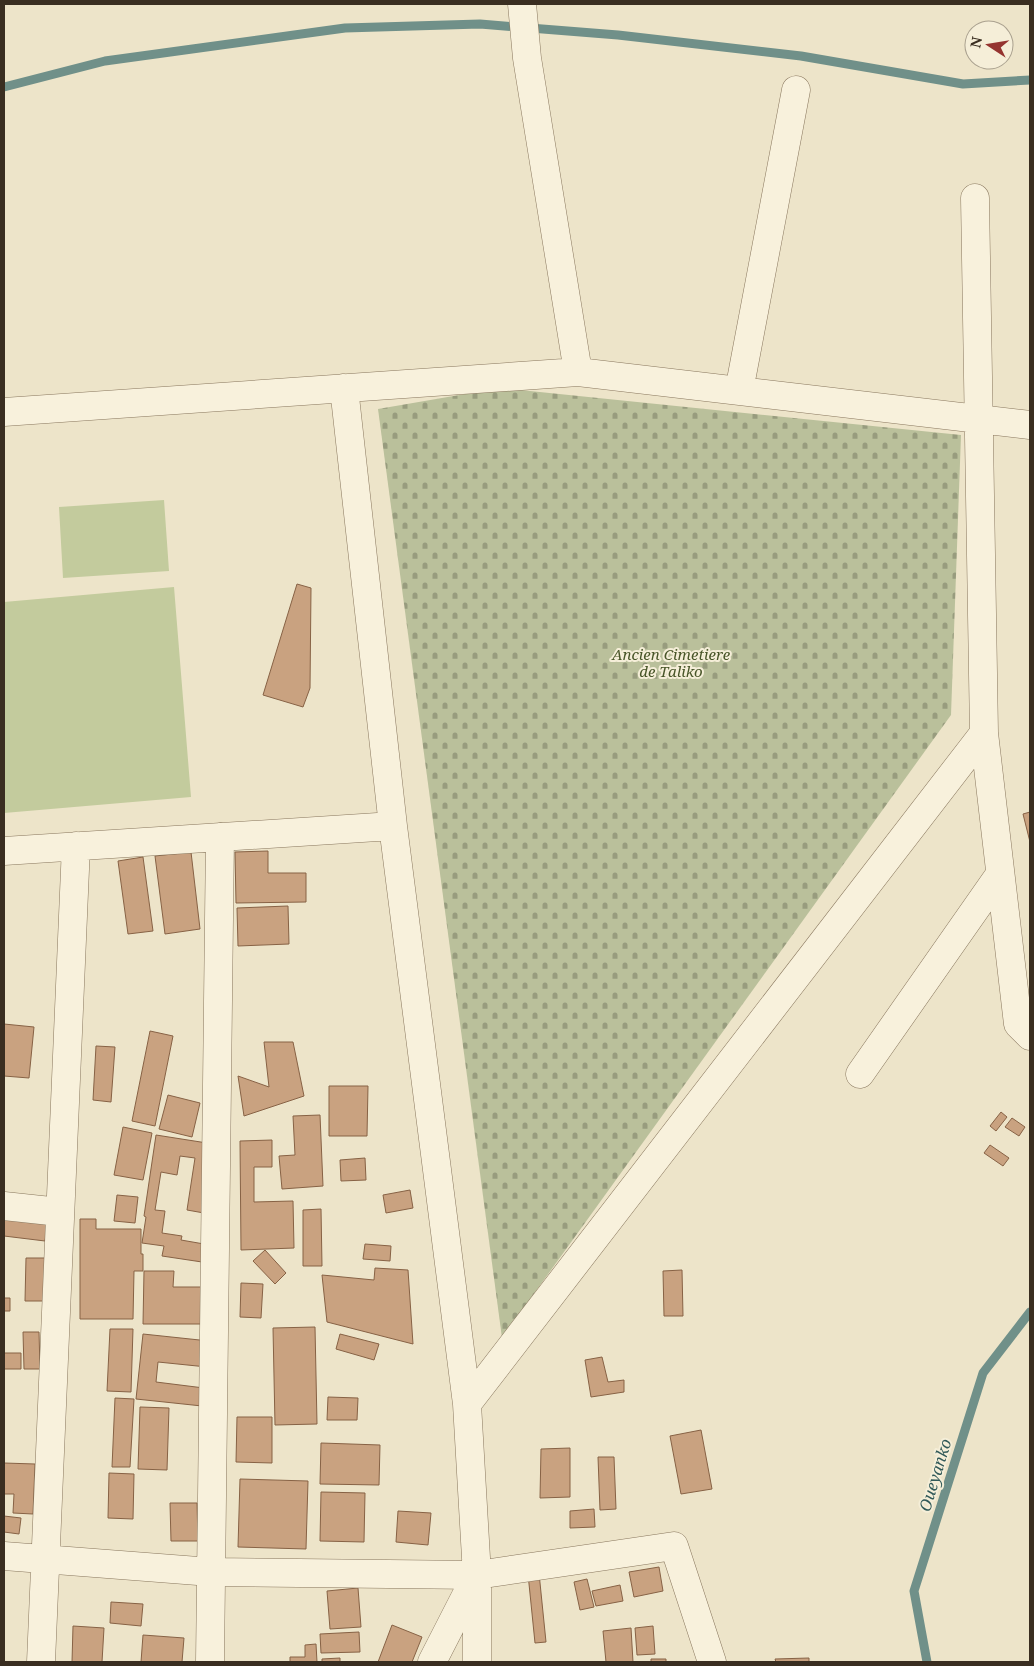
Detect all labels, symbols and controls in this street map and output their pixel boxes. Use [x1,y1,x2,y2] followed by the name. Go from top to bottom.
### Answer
[964,20,1014,70] north arrow
[965,35,986,50] text: N
[611,644,731,681] park label: Ancien Cimetiere de Taliko
[914,1436,956,1514] water label: Oueyanko

